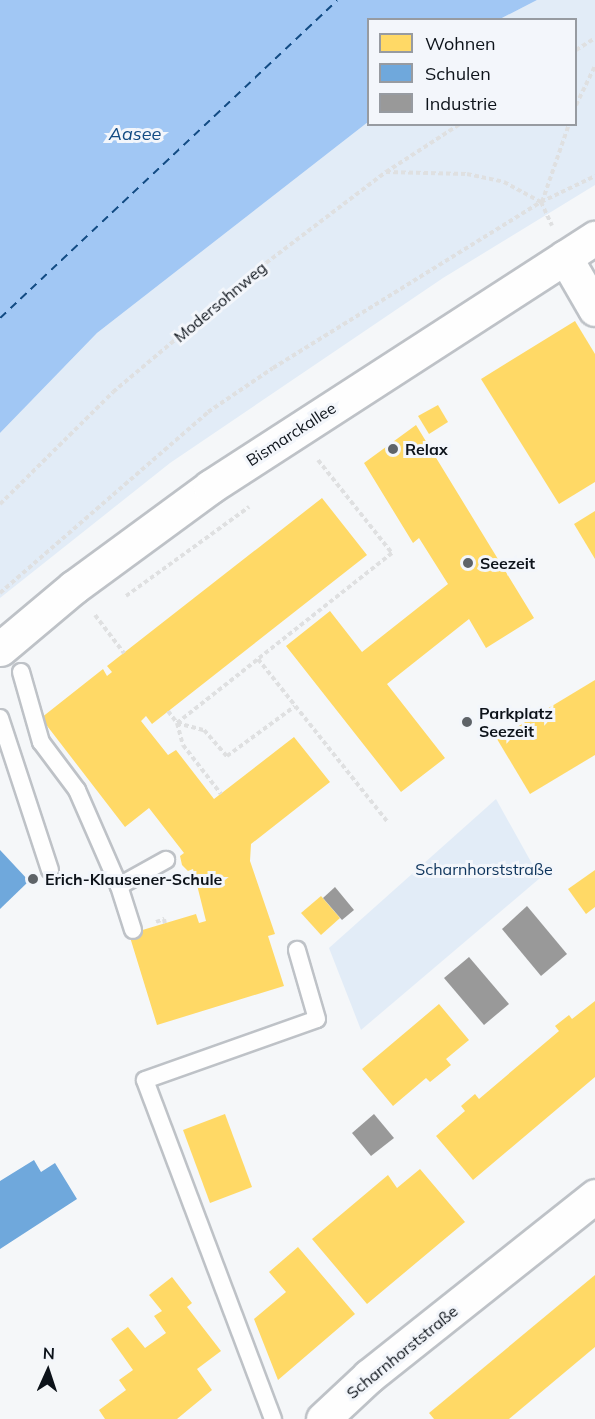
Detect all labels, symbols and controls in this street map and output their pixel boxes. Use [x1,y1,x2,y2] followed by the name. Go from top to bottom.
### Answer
[367,18,577,126] legend
[425,32,496,55] text: Wohnen
[425,62,491,85] text: Schulen
[425,92,497,115] text: Industrie
[109,123,161,145] water label: Aasee
[170,258,270,346] street label: Modersohnweg
[243,398,339,470] street label: Bismarckallee
[405,439,448,459] place label: Relax
[386,442,400,456] marker: Relax
[480,553,535,573] place label: Seezeit
[461,556,475,570] marker: Seezeit
[479,703,553,741] place label: Parkplatz Seezeit
[460,715,474,729] marker: Parkplatz Seezeit
[415,859,553,879] park label: Scharnhorststraße
[45,869,222,889] place label: Erich-Klausener-Schule
[26,872,40,886] marker: Erich-Klausener-Schule
[343,1301,461,1403] street label: Scharnhorststraße
[18,1341,78,1401] north arrow
[42,1343,56,1363] text: N

